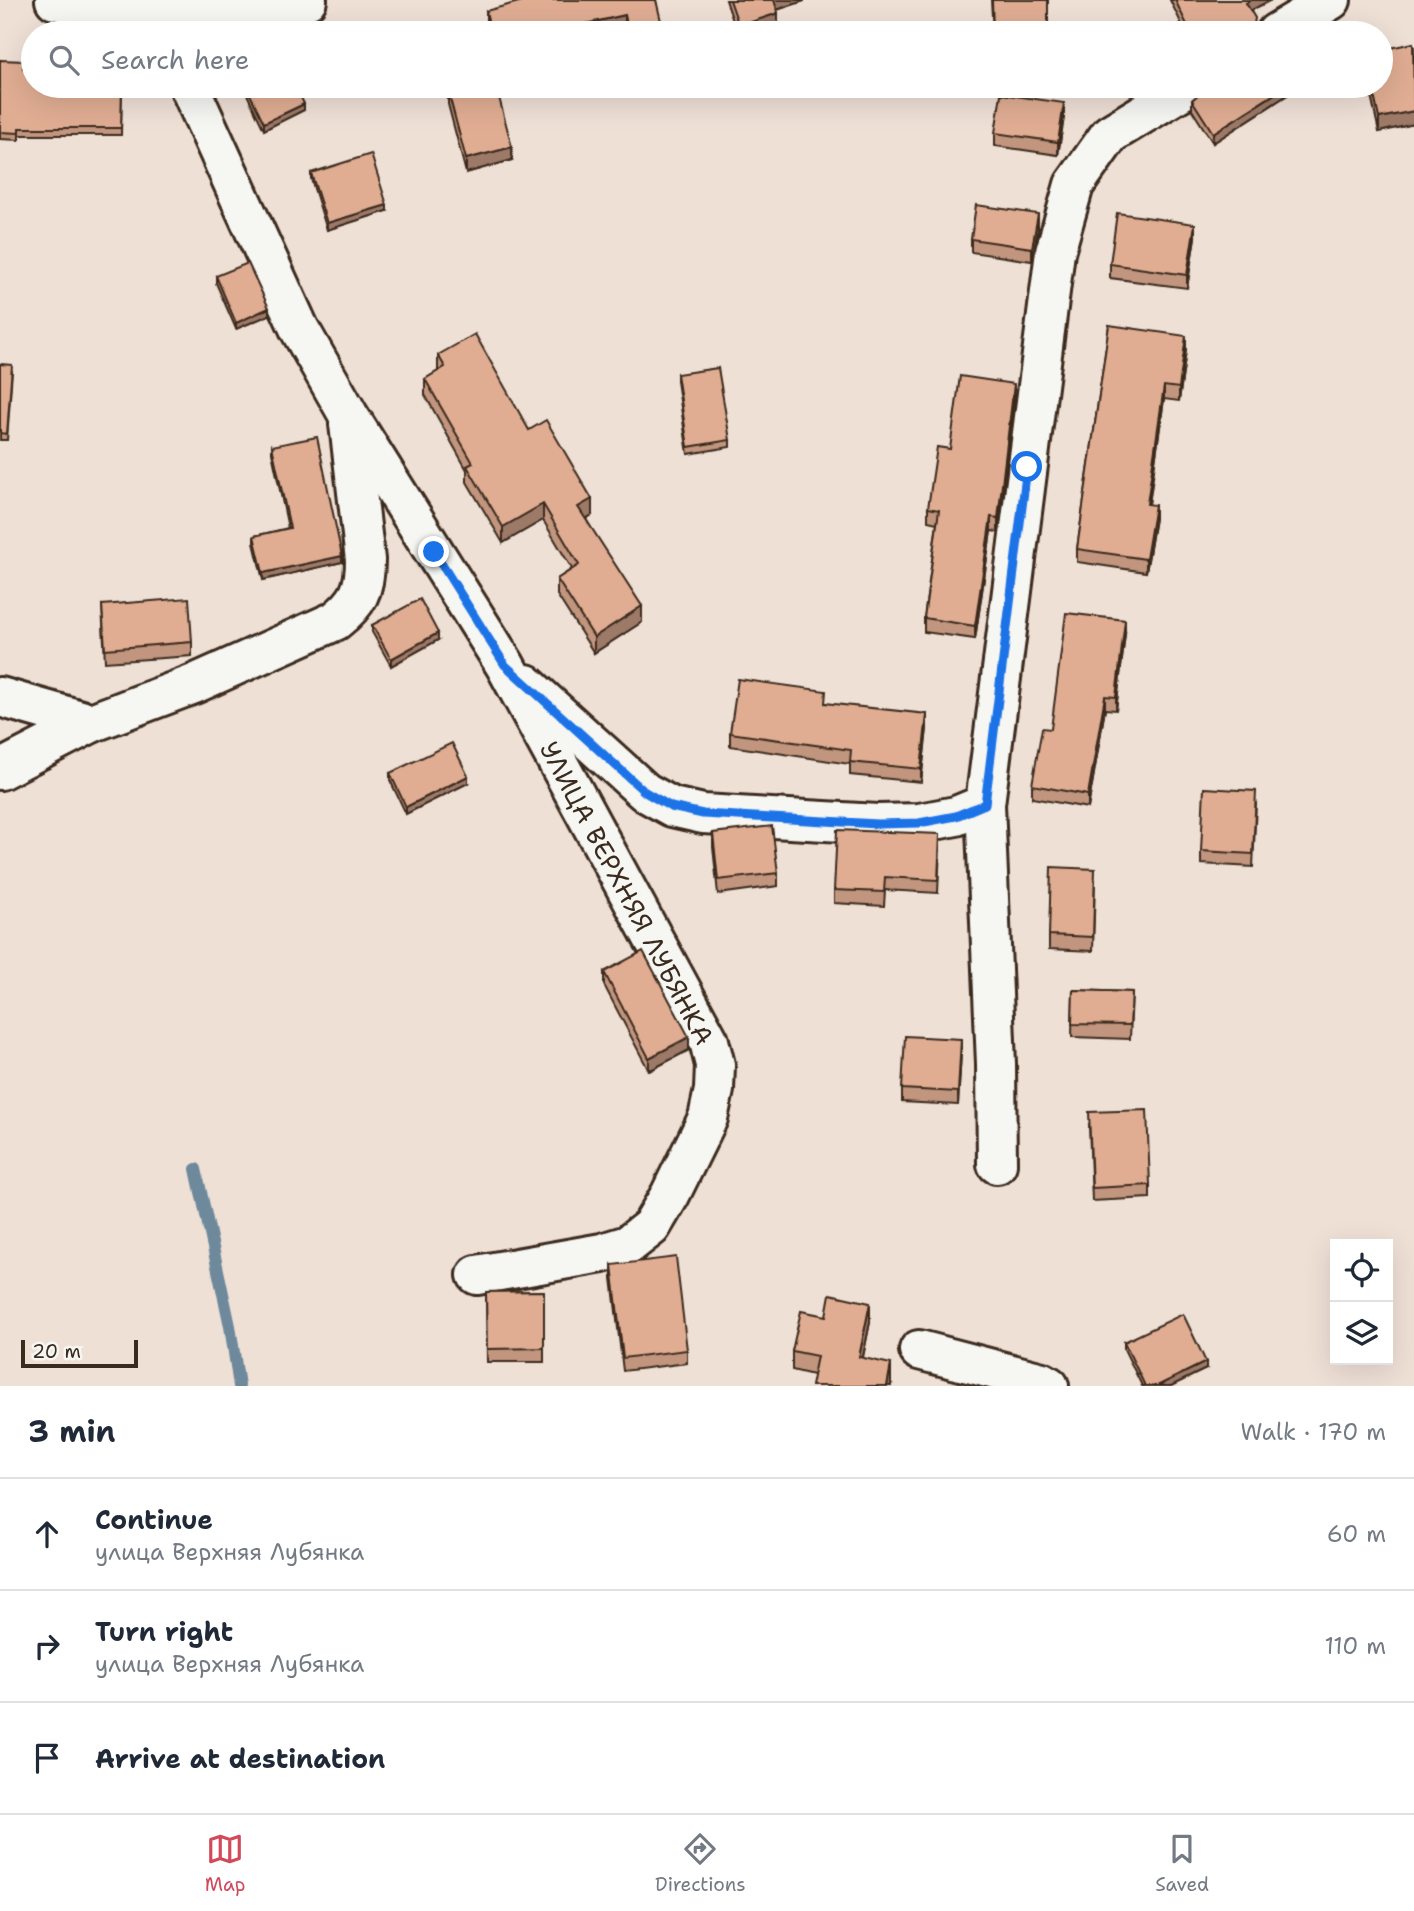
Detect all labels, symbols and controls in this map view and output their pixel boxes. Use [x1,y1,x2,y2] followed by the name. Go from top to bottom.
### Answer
[21,21,1393,98] search box
[45,41,83,79] icon: search
[101,42,250,77] text: Search here
[1011,451,1042,482] route start
[418,536,449,567] route end
[532,735,722,1051] street label: УЛИЦА ВЕРХНЯЯ ЛУБЯНКА
[1330,1239,1393,1365] map controls
[1330,1239,1393,1302] button: locate
[1330,1302,1393,1365] button: layers
[21,1337,138,1369] scale bar
[32,1339,81,1364] text: 20 m
[28,1411,115,1452] text: 3 min
[1241,1417,1386,1447] text: Walk · 170 m
[95,1502,213,1537] text: Continue
[28,1515,66,1553] icon: ahead
[1327,1519,1386,1549] text: 60 m
[95,1537,364,1567] text: улица Верхняя Лубянка
[95,1614,233,1649] text: Turn right
[28,1627,66,1665] icon: right
[1324,1631,1386,1661] text: 110 m
[95,1649,364,1679] text: улица Верхняя Лубянка
[28,1739,66,1777] icon: arrive
[95,1741,385,1776] text: Arrive at destination
[205,1830,245,1897] tab: Map
[655,1830,746,1897] tab: Directions
[1155,1830,1209,1897] tab: Saved

